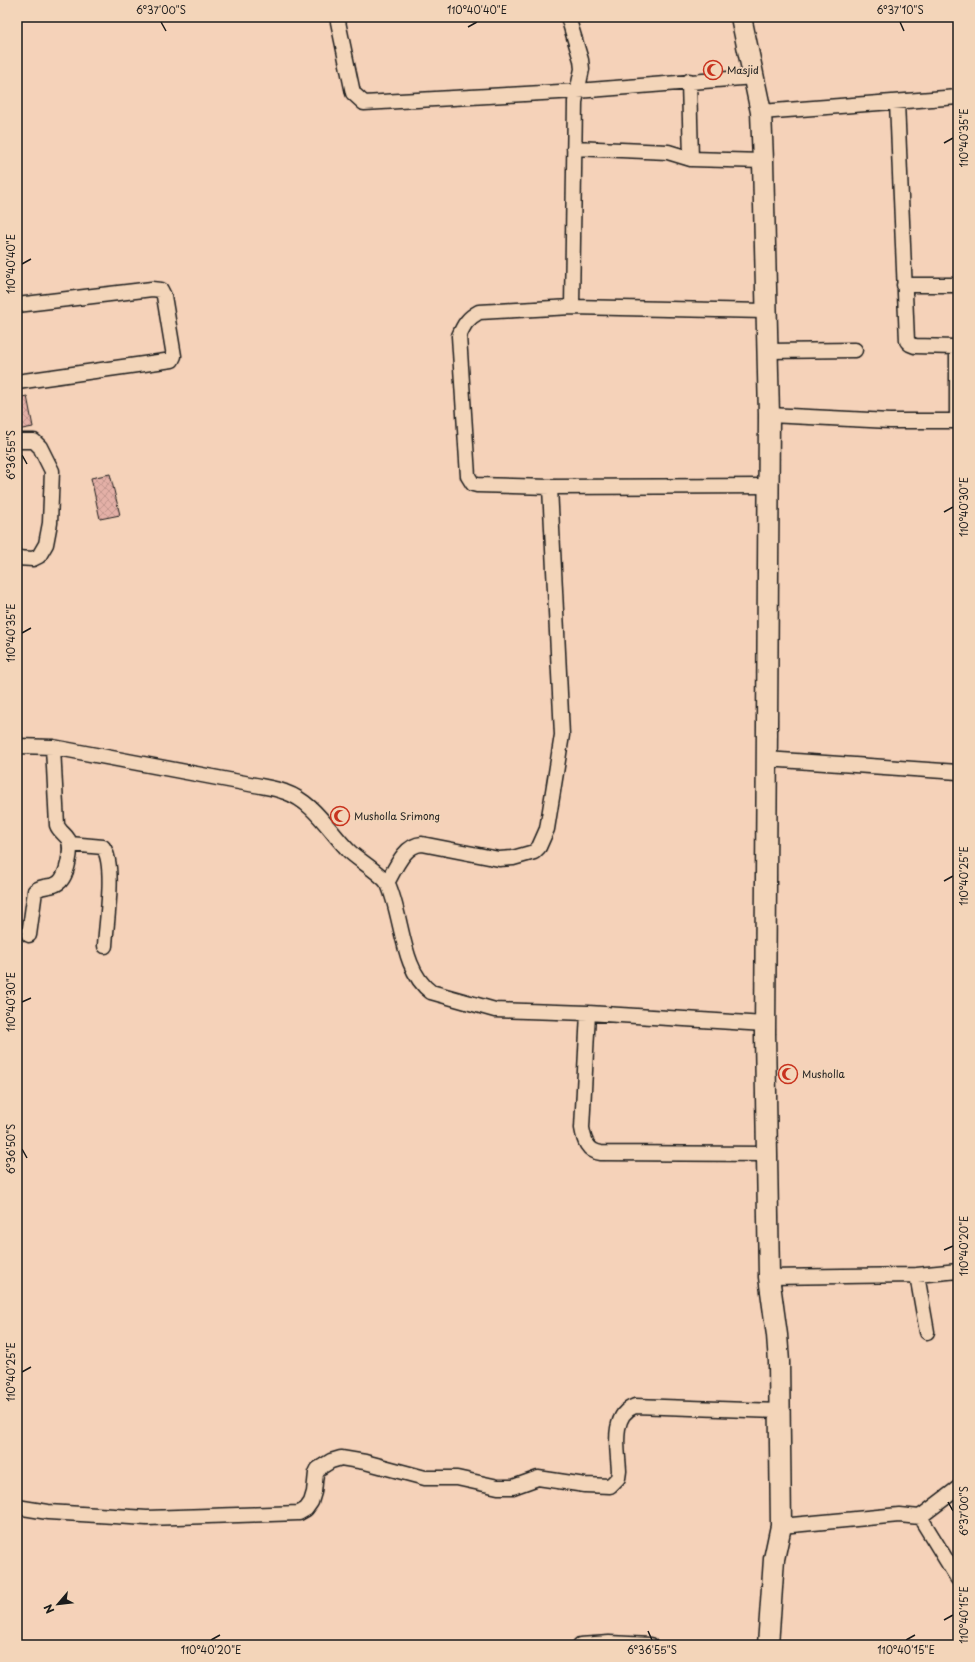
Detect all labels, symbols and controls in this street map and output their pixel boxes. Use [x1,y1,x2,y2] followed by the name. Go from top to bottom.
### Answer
[136,2,186,17] text: 6°37'00"S
[447,2,507,17] text: 110°40'40"E
[876,2,924,17] text: 6°37'10"S
[702,59,724,81] mosque icon: Masjid
[727,62,759,77] place label: Masjid
[956,108,971,168] text: 110°40'35"E
[3,234,18,294] text: 110°40'40"E
[3,430,18,480] text: 6°36'55"S
[956,477,971,537] text: 110°40'30"E
[3,603,18,663] text: 110°40'35"E
[329,805,351,827] mosque icon: Musholla Srimong
[354,808,440,823] place label: Musholla Srimong
[956,846,971,906] text: 110°40'25"E
[3,972,18,1032] text: 110°40'30"E
[777,1063,799,1085] mosque icon: Musholla
[802,1066,845,1081] place label: Musholla
[3,1124,18,1174] text: 6°36'50"S
[956,1216,971,1276] text: 110°40'20"E
[3,1342,18,1402] text: 110°40'25"E
[956,1486,971,1536] text: 6°37'00"S
[38,1584,78,1624] north arrow
[956,1586,971,1644] text: 110°40'15"E
[39,1601,58,1617] text: N
[181,1642,241,1657] text: 110°40'20"E
[627,1642,677,1657] text: 6°36'55"S
[877,1642,935,1657] text: 110°40'15"E

